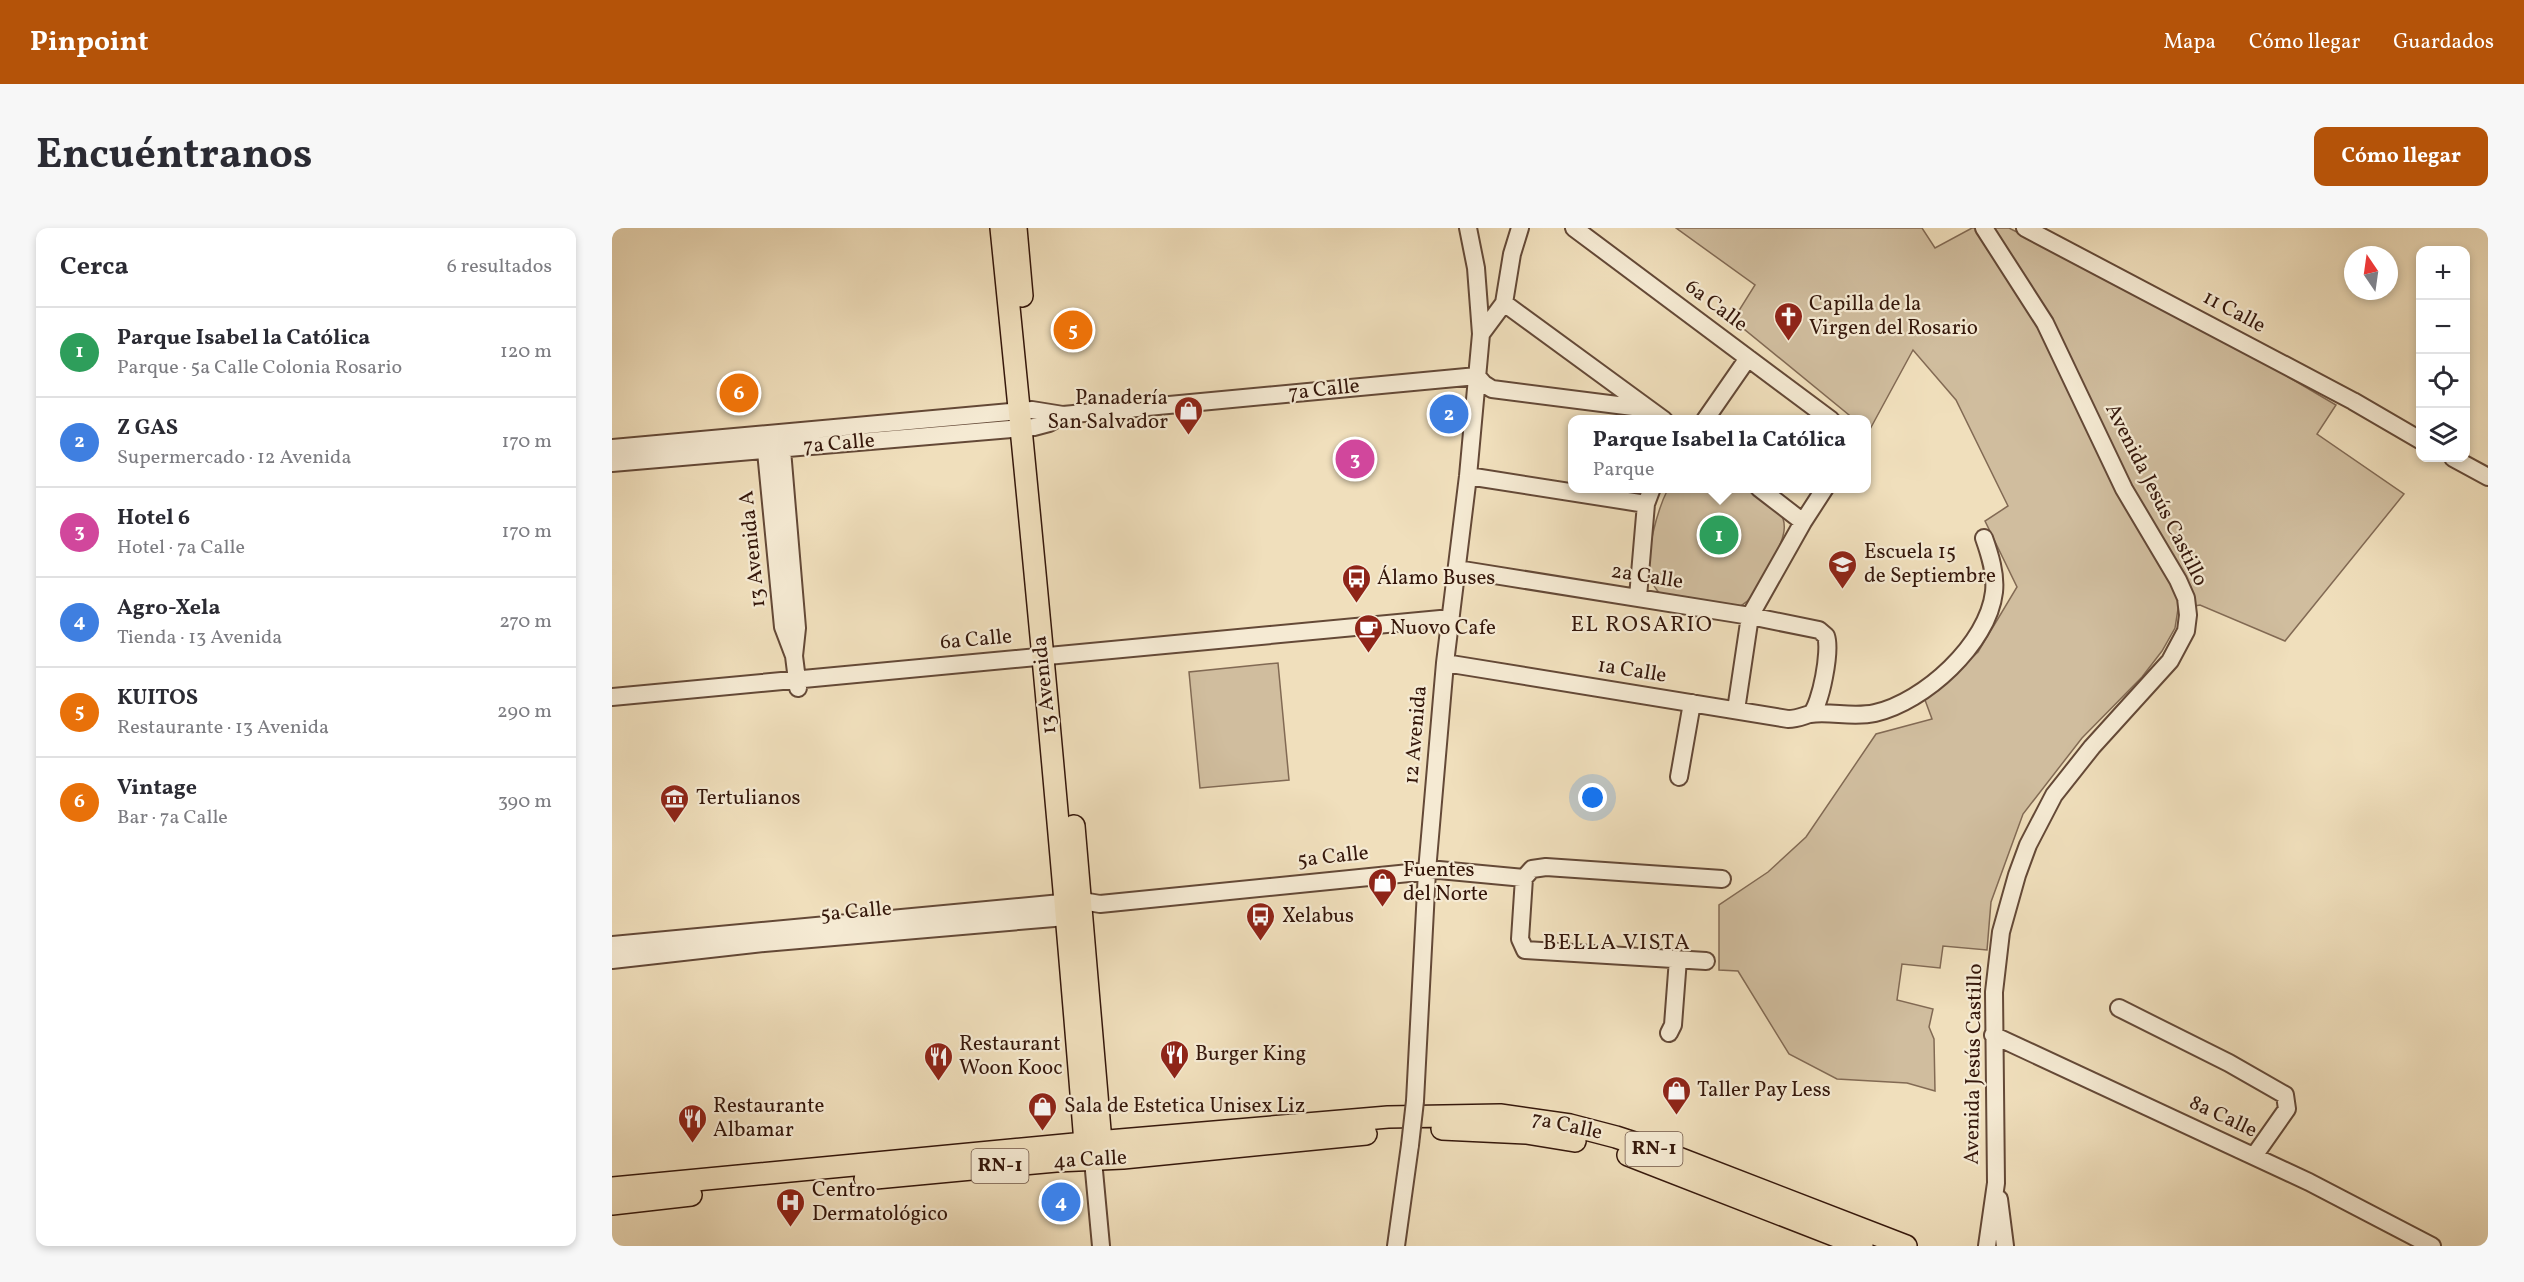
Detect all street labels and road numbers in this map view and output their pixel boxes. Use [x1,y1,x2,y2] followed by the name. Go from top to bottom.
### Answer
[1679,273,1753,339] street label: 6a Calle
[2198,283,2271,341] street label: 11 Calle
[1287,372,1361,408] street label: 7a Calle
[2097,399,2215,591] street label: Avenida Jesús Castillo
[802,426,876,462] street label: 7a Calle
[732,489,774,609] street label: 13 Avenida A
[1609,557,1685,597] street label: 2a Calle
[939,622,1013,658] street label: 6a Calle
[1025,634,1065,736] street label: 13 Avenida
[1595,651,1669,691] street label: 1a Calle
[1397,684,1435,786] street label: 12 Avenida
[1296,839,1370,875] street label: 5a Calle
[819,894,893,930] street label: 5a Calle
[1958,963,1990,1165] street label: Avenida Jesús Castillo
[2184,1089,2262,1145] street label: 8a Calle
[1529,1104,1605,1148] street label: 7a Calle
[1626,1132,1682,1166] road number: RN-1
[1052,1144,1128,1176] street label: 4a Calle
[972,1149,1028,1183] road number: RN-1

